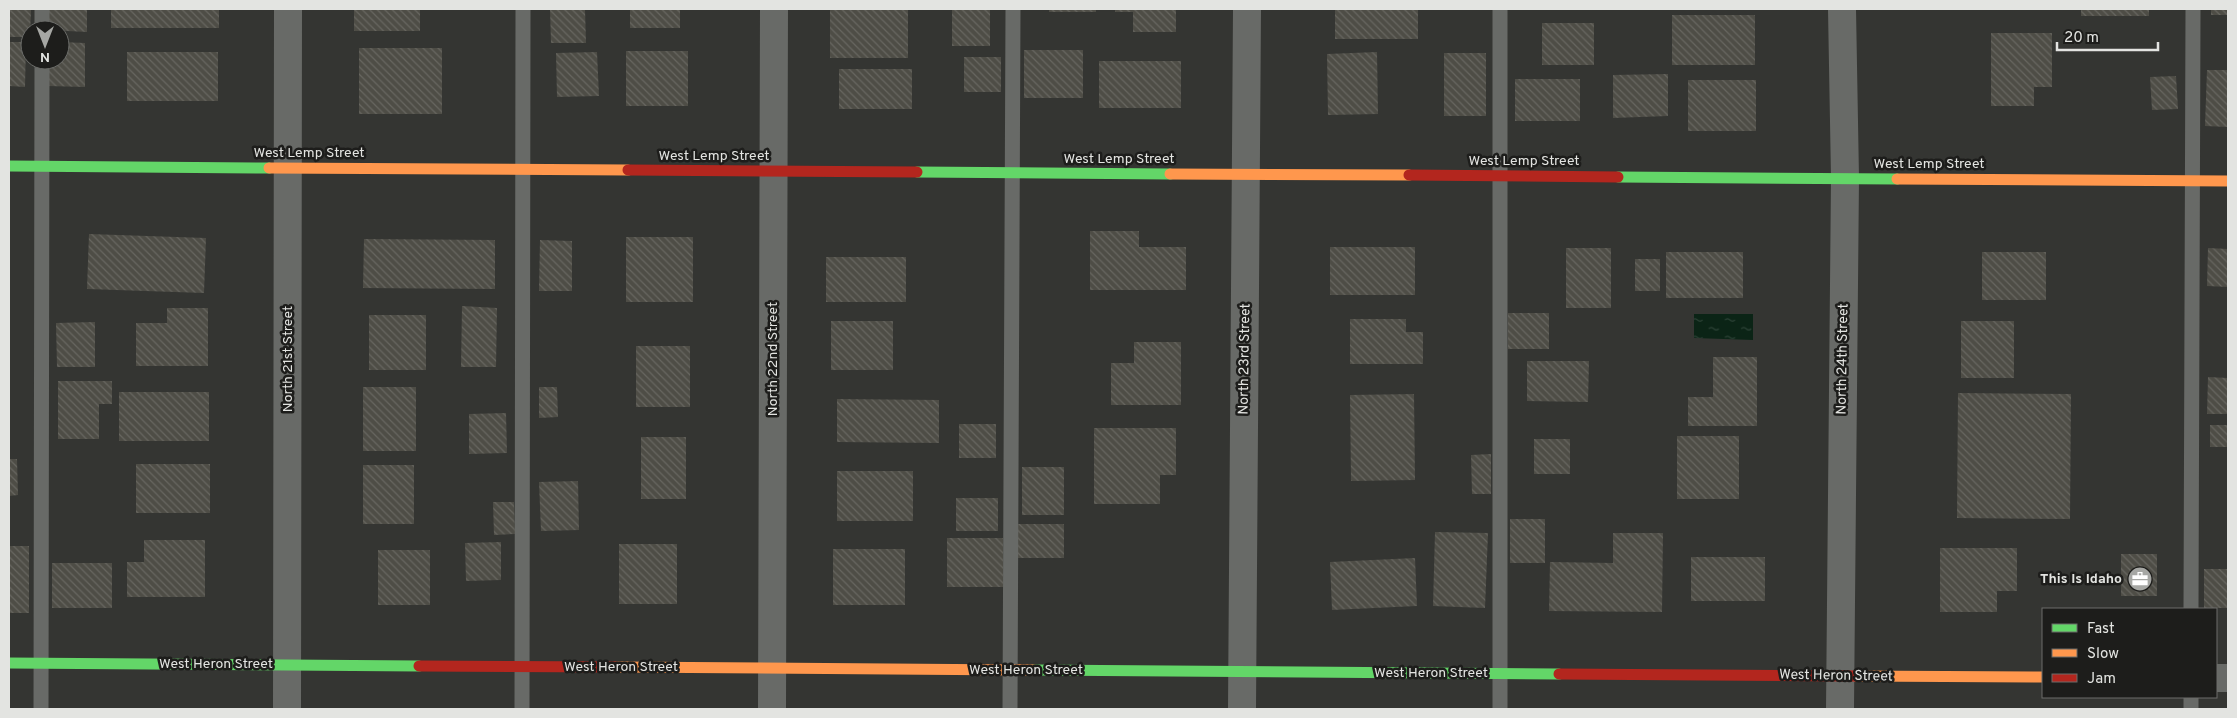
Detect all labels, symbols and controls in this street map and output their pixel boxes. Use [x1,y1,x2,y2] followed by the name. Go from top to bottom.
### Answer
[20,20,70,70] north arrow
[2057,20,2158,52] scale bar
[2064,29,2099,48] text: 20 m
[40,48,50,65] text: N
[253,145,365,162] street label: West Lemp Street
[658,148,770,165] street label: West Lemp Street
[1063,151,1175,168] street label: West Lemp Street
[1468,153,1580,170] street label: West Lemp Street
[1873,156,1985,173] street label: West Lemp Street
[765,302,782,416] street label: North 22nd Street
[1236,303,1254,415] street label: North 23rd Street
[1834,303,1852,415] street label: North 24th Street
[280,306,297,412] street label: North 21st Street
[2127,566,2153,592] office icon: This Is Idaho
[2040,571,2122,588] place label: This Is Idaho
[2042,608,2217,698] legend
[2087,620,2115,639] text: Fast
[2087,645,2119,664] text: Slow
[159,656,273,673] street label: West Heron Street
[564,659,678,676] street label: West Heron Street
[969,662,1083,679] street label: West Heron Street
[1374,665,1488,682] street label: West Heron Street
[1779,667,1893,685] street label: West Heron Street
[2087,670,2116,689] text: Jam

